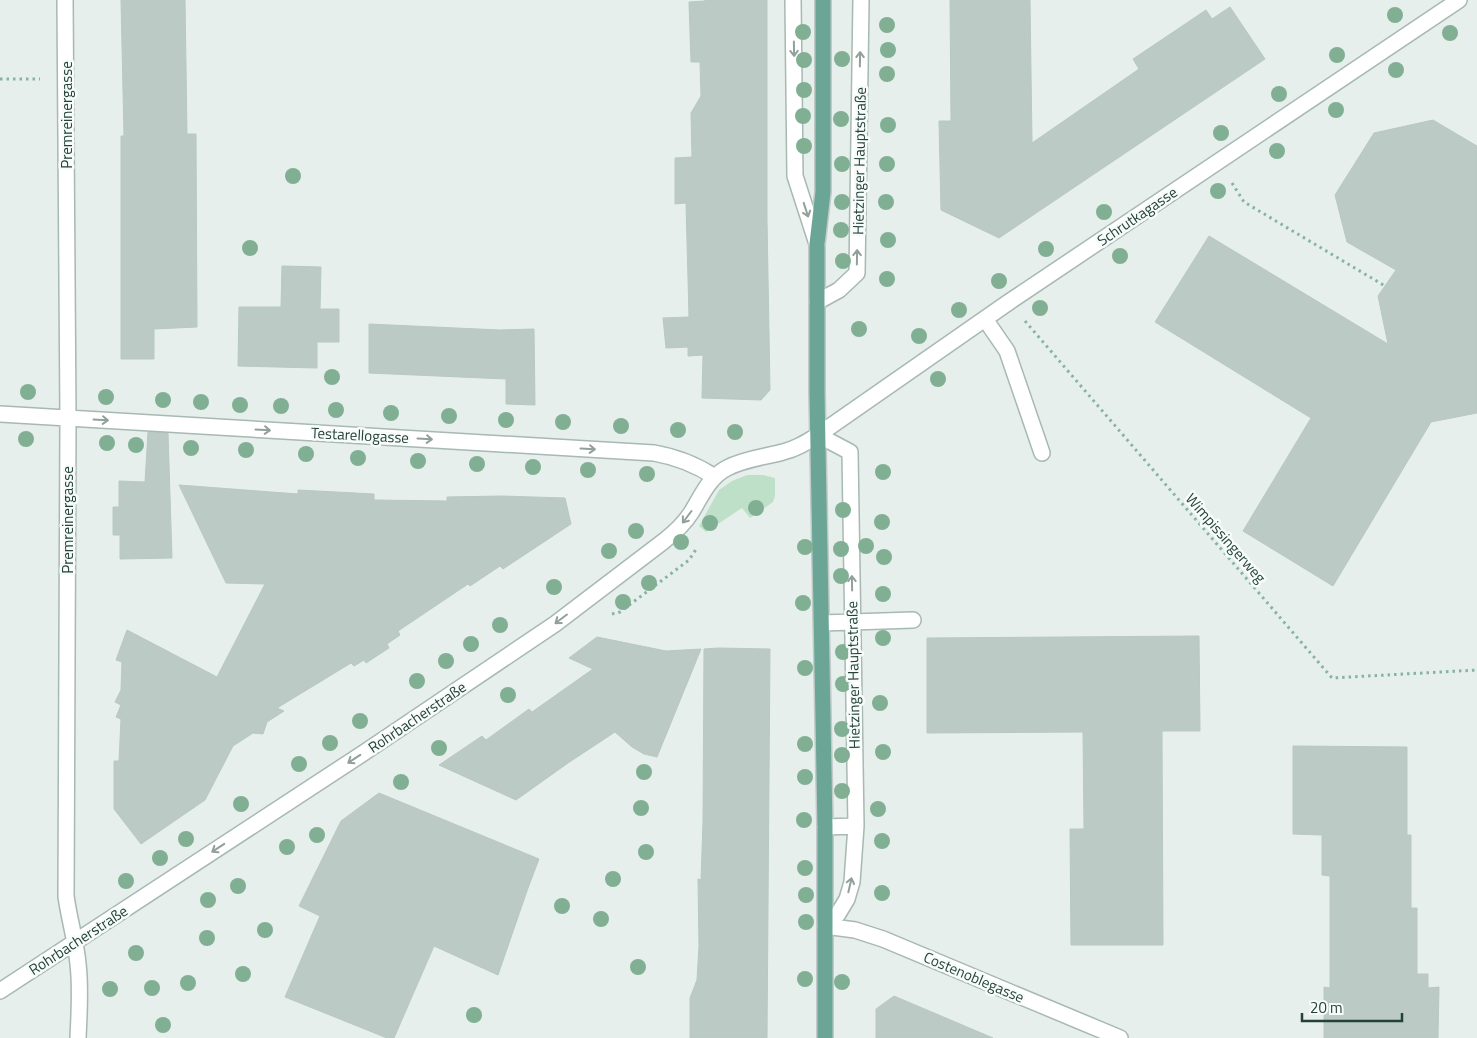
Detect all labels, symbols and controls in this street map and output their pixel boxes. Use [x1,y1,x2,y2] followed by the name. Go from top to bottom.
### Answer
[789,40,798,56] one-way arrow
[855,51,865,68] one-way arrow
[55,61,78,169] street label: Premreinergasse
[846,87,872,235] street label: Hietzinger Hauptstraße
[1092,181,1182,251] street label: Schrutkagasse
[801,201,811,217] one-way arrow
[852,249,862,265] one-way arrow
[93,415,109,424] one-way arrow
[310,421,410,449] street label: Testarellogasse
[255,425,271,434] one-way arrow
[417,435,433,444] one-way arrow
[579,445,595,454] one-way arrow
[56,466,79,574] street label: Premreinergasse
[1180,488,1272,588] street label: Wimpissingerweg
[682,510,692,524] one-way arrow
[847,576,857,592] one-way arrow
[840,601,866,749] street label: Hietzinger Hauptstraße
[554,614,568,624] one-way arrow
[363,676,471,758] street label: Rohrbacherstraße
[347,754,361,764] one-way arrow
[212,844,226,854] one-way arrow
[846,878,855,894] one-way arrow
[24,899,132,981] street label: Rohrbacherstraße
[920,945,1028,1009] street label: Costenoblegasse
[1302,990,1402,1022] scale bar
[1310,996,1343,1019] text: 20 m

